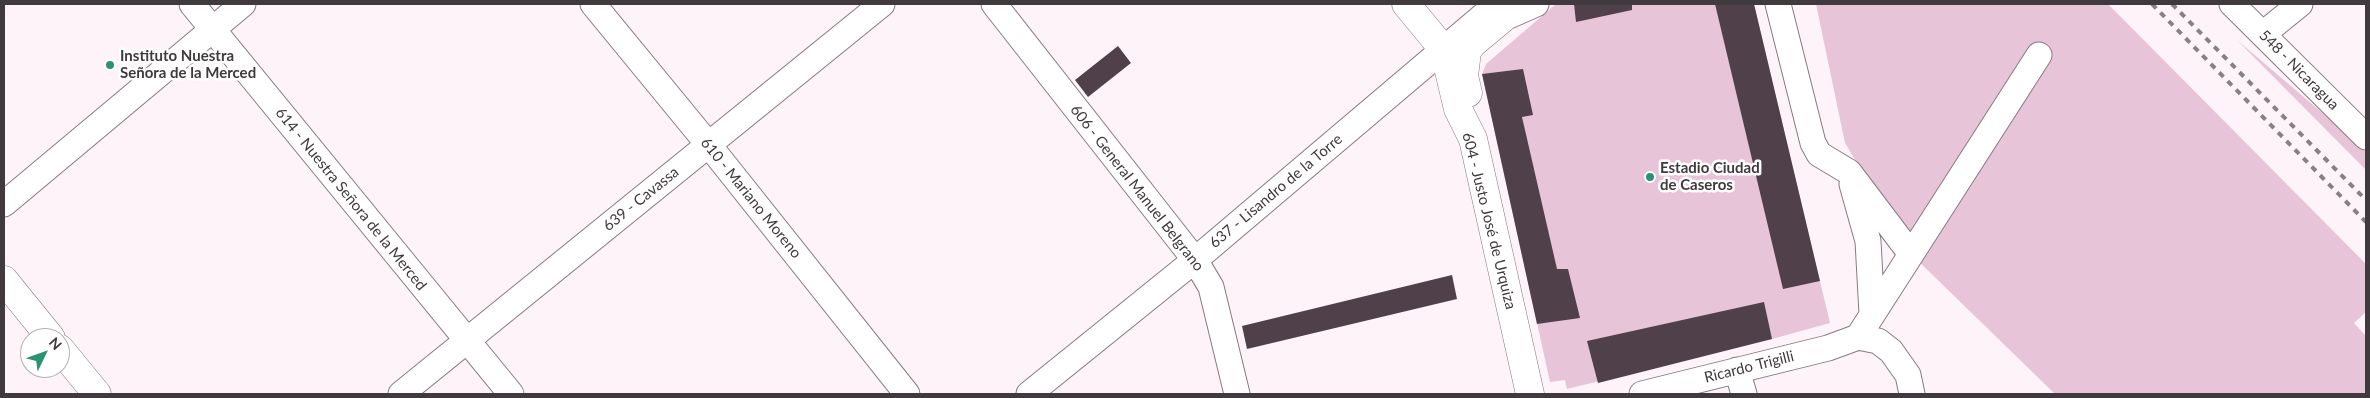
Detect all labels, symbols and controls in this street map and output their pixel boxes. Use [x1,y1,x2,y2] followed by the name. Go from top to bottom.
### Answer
[2255,26,2343,114] street label: 548 - Nicaragua
[120,47,256,82] place label: Instituto Nuestra Señora de la Merced
[104,59,116,71] marker: Instituto Nuestra Señora de la Merced
[1066,101,1208,275] street label: 606 - General Manuel Belgrano
[272,104,430,294] street label: 614 - Nuestra Señora de la Merced
[1206,130,1346,252] street label: 637 - Lisandro de la Torre
[1458,131,1520,311] street label: 604 - Justo José de Urquiza
[697,134,805,262] street label: 610 - Mariano Moreno
[1660,159,1760,194] place label: Estadio Ciudad de Caseros
[600,163,682,235] street label: 639 - Cavassa
[1644,171,1656,183] marker: Estadio Ciudad de Caseros
[20,328,70,378] north arrow
[46,334,66,353] text: N
[1702,347,1796,387] street label: Ricardo Trigilli

